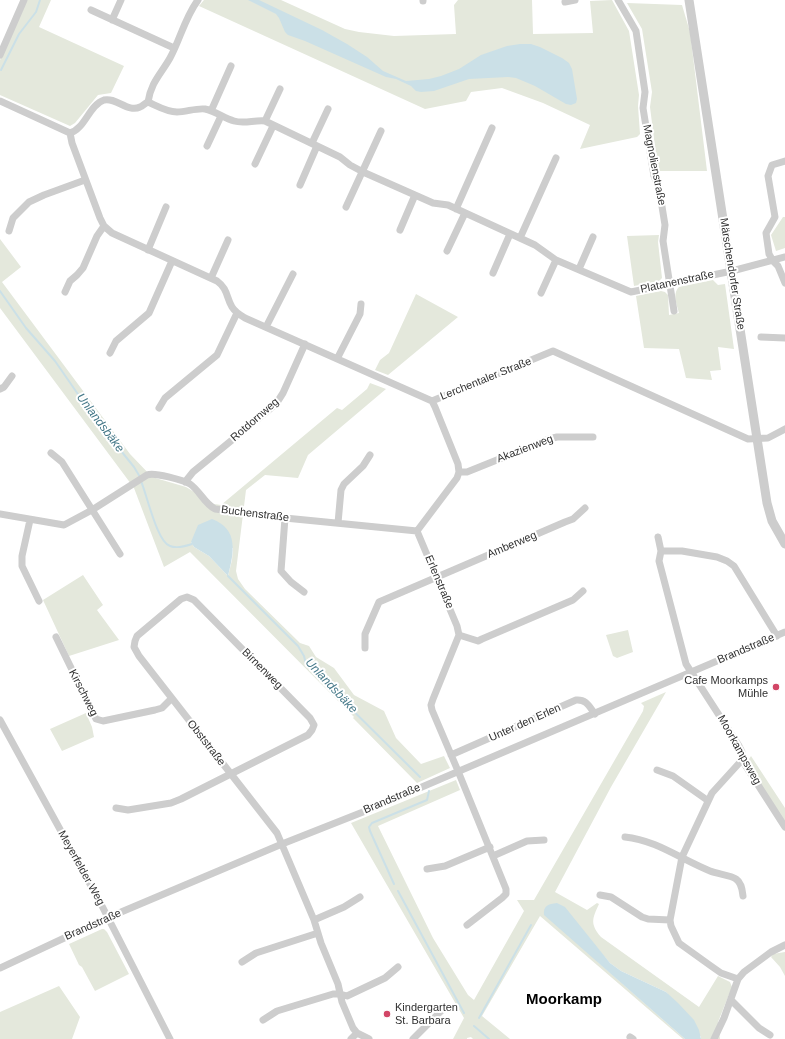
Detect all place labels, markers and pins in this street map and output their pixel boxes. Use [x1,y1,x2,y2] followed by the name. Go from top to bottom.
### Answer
[684,674,768,700] place label: Cafe Moorkamps Mühle
[771,682,781,692] marker: Cafe Moorkamps Mühle
[395,1001,458,1027] place label: Kindergarten St. Barbara
[382,1009,392,1019] marker: Kindergarten St. Barbara

